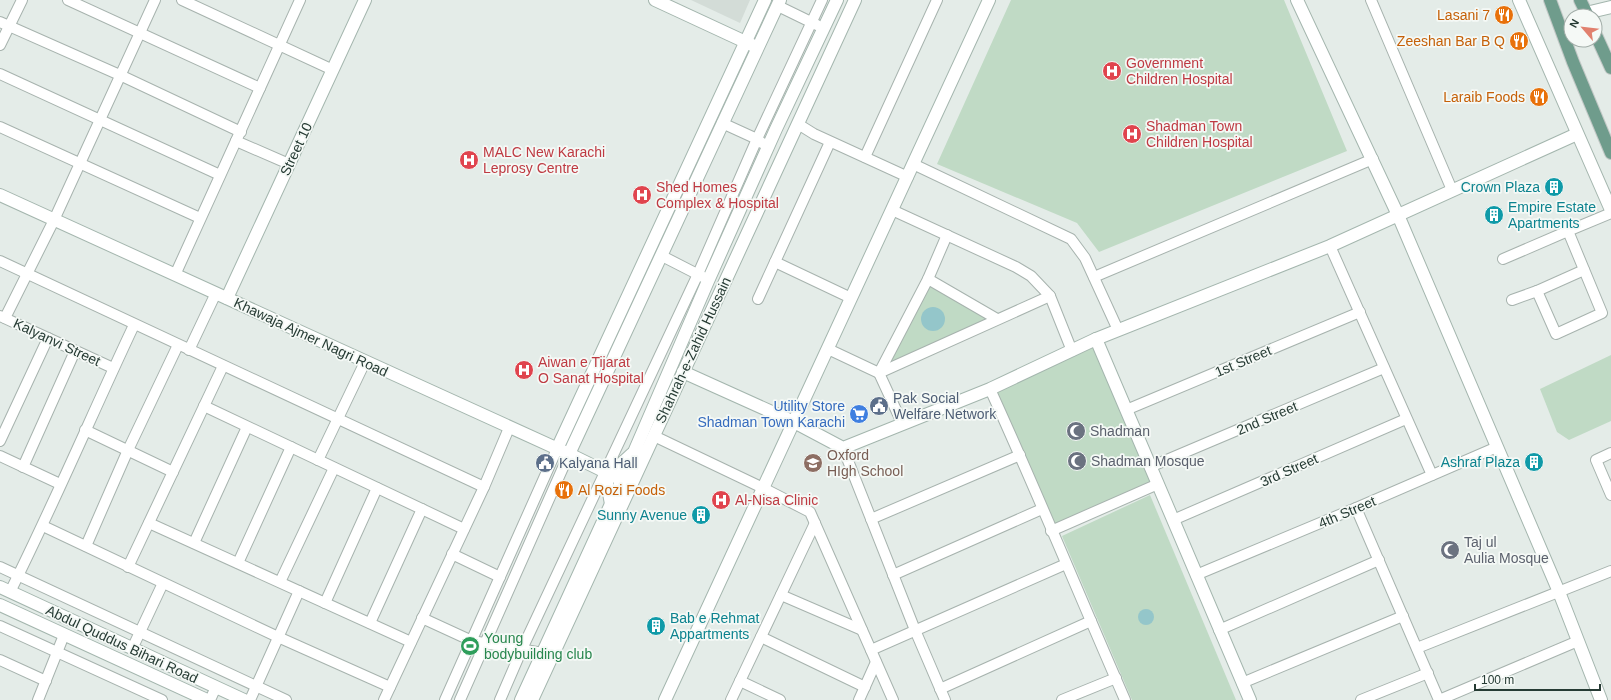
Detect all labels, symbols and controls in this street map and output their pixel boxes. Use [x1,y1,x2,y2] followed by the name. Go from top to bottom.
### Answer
[1493,4,1515,26] restaurant icon: Lasani 7
[1437,7,1490,23] place label: Lasani 7
[1563,8,1603,48] north arrow
[1567,17,1581,30] text: N
[1508,30,1530,52] restaurant icon: Zeeshan Bar B Q
[1397,33,1505,49] place label: Zeeshan Bar B Q
[1126,55,1233,87] place label: Government Children Hospital
[1101,60,1123,82] hospital icon: Government Children Hospital
[1528,86,1550,108] restaurant icon: Laraib Foods
[1443,89,1525,105] place label: Laraib Foods
[1146,118,1253,150] place label: Shadman Town Children Hospital
[277,120,315,178] street label: Street 10
[1121,123,1143,145] hospital icon: Shadman Town Children Hospital
[483,144,605,176] place label: MALC New Karachi Leprosy Centre
[458,149,480,171] hospital icon: MALC New Karachi Leprosy Centre
[1543,176,1565,198] building icon: Crown Plaza
[656,179,779,211] place label: Shed Homes Complex & Hospital
[1461,179,1540,195] place label: Crown Plaza
[631,184,653,206] hospital icon: Shed Homes Complex & Hospital
[1508,199,1596,231] place label: Empire Estate Apartments
[1483,204,1505,226] building icon: Empire Estate Apartments
[652,274,734,426] street label: Shahrah-e-Zahid Hussain
[231,294,391,380] street label: Khawaja Ajmer Nagri Road
[11,315,103,369] street label: Kalyanvi Street
[1212,342,1274,380] street label: 1st Street
[538,354,644,386] place label: Aiwan e Tijarat O Sanat Hospital
[513,359,535,381] hospital icon: Aiwan e Tijarat O Sanat Hospital
[893,390,997,422] place label: Pak Social Welfare Network
[868,395,890,417] public building icon: Pak Social Welfare Network
[697,398,845,430] place label: Utility Store Shadman Town Karachi
[1234,398,1300,438] street label: 2nd Street
[848,403,870,425] supermarket icon: Utility Store Shadman Town Karachi
[1065,420,1087,442] mosque icon: Shadman
[1090,423,1150,439] place label: Shadman
[827,447,903,479] place label: Oxford HIgh School
[1066,450,1088,472] mosque icon: Shadman Mosque
[1258,450,1320,490] street label: 3rd Street
[1523,451,1545,473] building icon: Ashraf Plaza
[534,452,556,474] public building icon: Kalyana Hall
[802,452,824,474] school or university icon: Oxford HIgh School
[1091,453,1205,469] place label: Shadman Mosque
[1441,454,1520,470] place label: Ashraf Plaza
[559,455,638,471] place label: Kalyana Hall
[553,479,575,501] restaurant icon: Al Rozi Foods
[578,482,665,498] place label: Al Rozi Foods
[710,489,732,511] hospital icon: Al-Nisa Clinic
[735,492,818,508] place label: Al-Nisa Clinic
[1316,493,1378,531] street label: 4th Street
[690,504,712,526] building icon: Sunny Avenue
[597,507,687,523] place label: Sunny Avenue
[1464,534,1549,566] place label: Taj ul Aulia Mosque
[1439,539,1461,561] mosque icon: Taj ul Aulia Mosque
[43,602,201,686] street label: Abdul Quddus Bihari Road
[670,610,760,642] place label: Bab e Rehmat Appartments
[645,615,667,637] building icon: Bab e Rehmat Appartments
[484,630,592,662] place label: Young bodybuilding club
[459,635,481,657] sports icon: Young bodybuilding club
[1475,666,1600,692] scale bar
[1481,673,1514,687] text: 100 m

